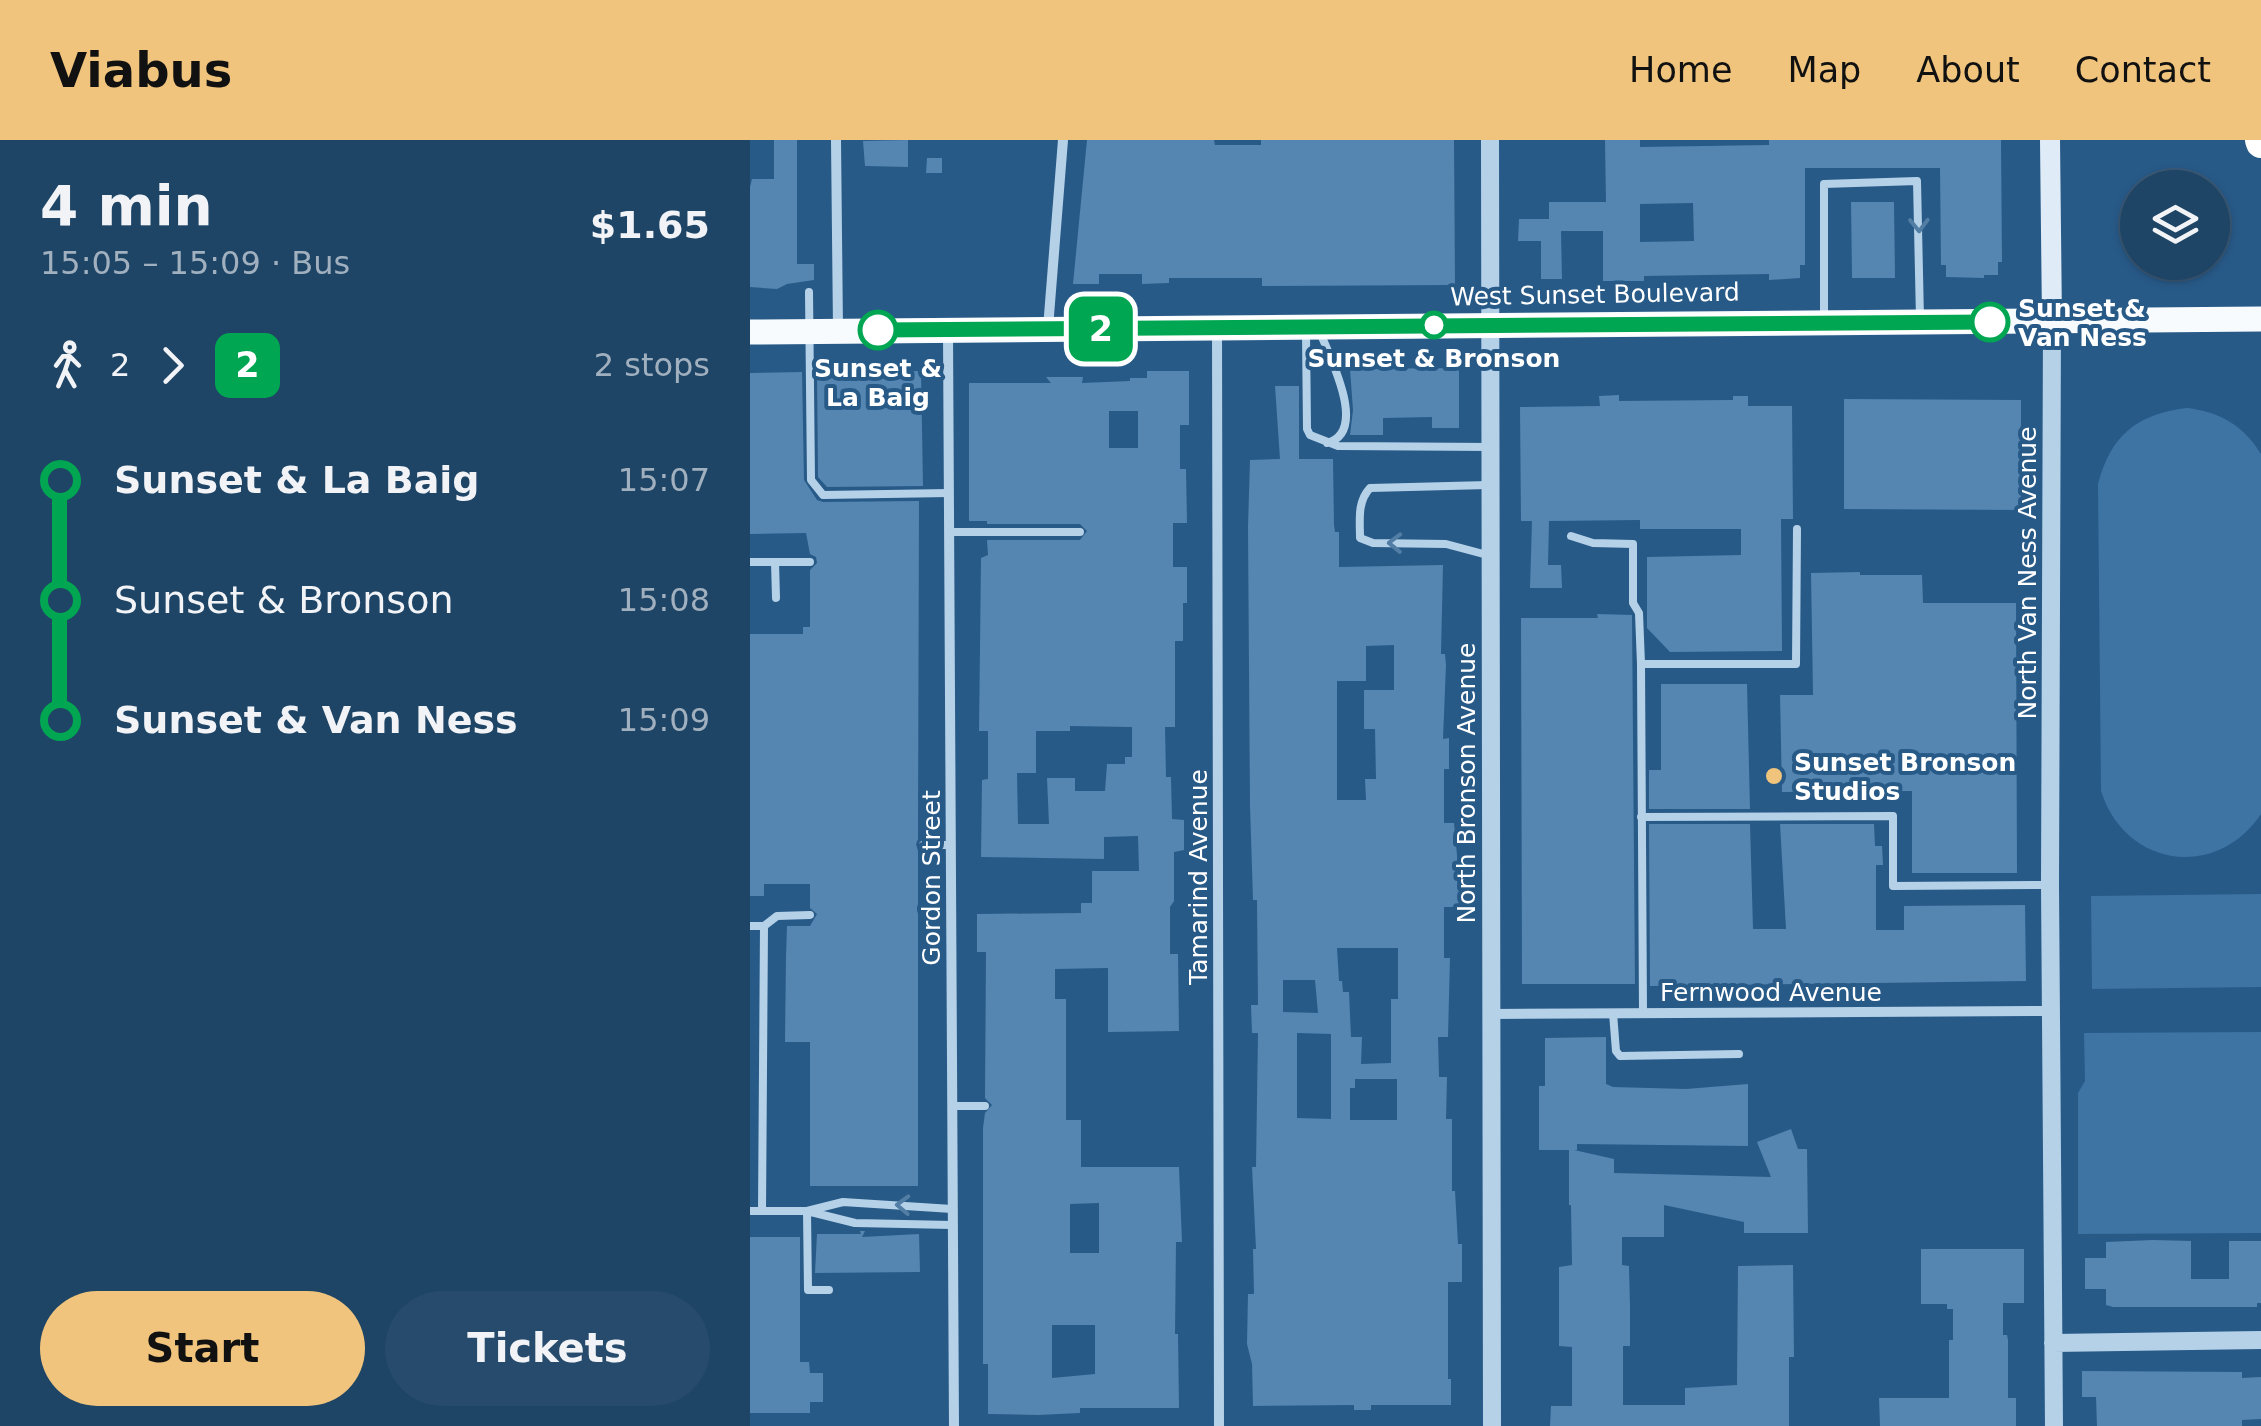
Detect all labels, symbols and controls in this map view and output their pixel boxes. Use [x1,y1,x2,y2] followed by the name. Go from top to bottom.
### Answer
[50,42,232,98] text: Viabus
[1629,50,1732,90] text: Home
[1787,50,1861,90] text: Map
[1916,50,2020,90] text: About
[2075,50,2211,90] text: Contact
[2120,170,2230,280] map controls
[2120,170,2230,280] button: layers
[40,174,213,238] text: 4 min
[590,203,710,247] text: $1.65
[1908,217,1929,233] one-way arrow
[40,244,350,282] text: 15:05 – 15:09 · Bus
[1450,277,1740,312] street label: West Sunset Boulevard
[2018,294,2147,352] place label: Sunset & Van Ness
[1068,296,1134,362] line badge: 2
[1971,303,2009,341] marker: Sunset & Van Ness
[1089,309,1113,349] text: 2
[859,311,897,349] marker: Sunset & La Baig
[1421,312,1447,338] marker: Sunset & Bronson
[40,338,95,393] icon: walk
[145,338,200,393] icon: forward
[1308,344,1560,373] place label: Sunset & Bronson
[235,345,260,385] text: 2
[110,346,130,384] text: 2
[594,346,710,384] text: 2 stops
[814,354,942,412] place label: Sunset & La Baig
[2013,426,2042,720] street label: North Van Ness Avenue
[114,458,480,502] text: Sunset & La Baig
[618,461,710,499] text: 15:07
[1387,532,1402,554] one-way arrow
[114,578,453,622] text: Sunset & Bronson
[618,581,710,619] text: 15:08
[1452,643,1481,923] street label: North Bronson Avenue
[114,698,518,742] text: Sunset & Van Ness
[618,701,710,739] text: 15:09
[1794,748,2016,806] place label: Sunset Bronson Studios
[1763,765,1785,787] marker: Sunset Bronson Studios
[1184,769,1213,986] street label: Tamarind Avenue
[917,790,946,966] street label: Gordon Street
[1660,978,1882,1007] street label: Fernwood Avenue
[895,1195,911,1216] one-way arrow
[40,1291,365,1406] button: Start
[385,1291,710,1406] button: Tickets

